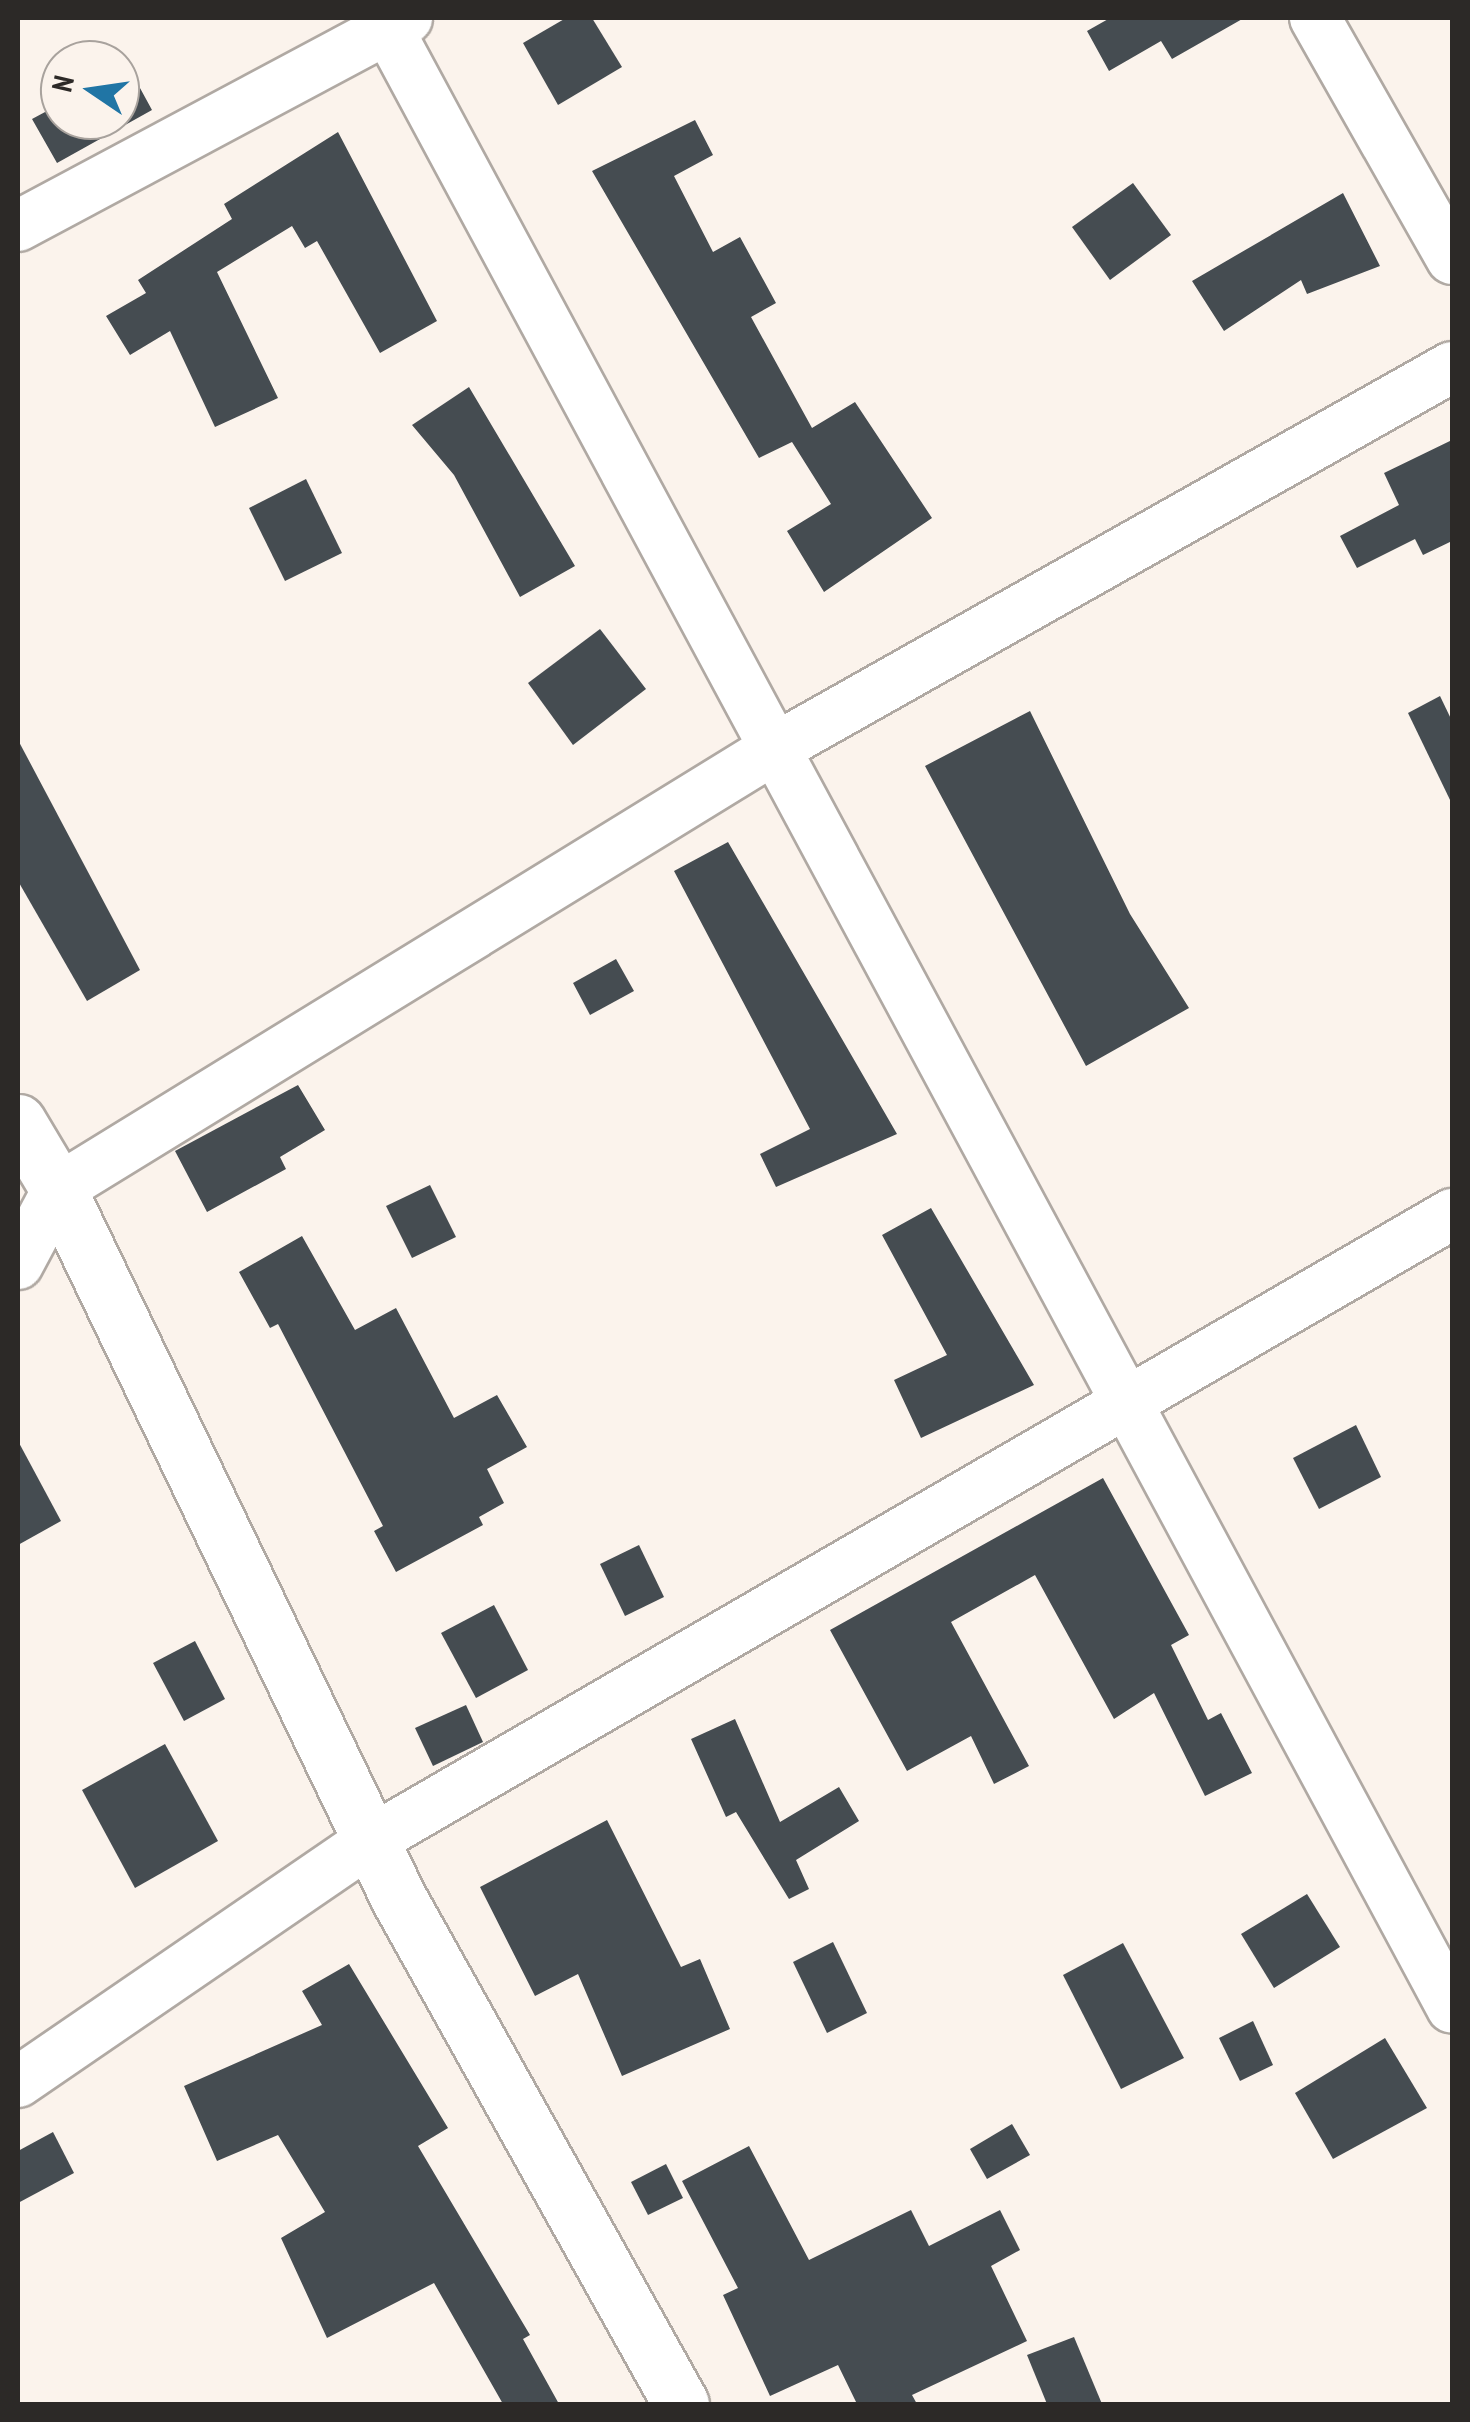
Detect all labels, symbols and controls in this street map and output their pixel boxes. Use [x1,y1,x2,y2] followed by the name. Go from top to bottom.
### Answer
[40,40,140,140] north arrow
[43,72,82,95] text: N

